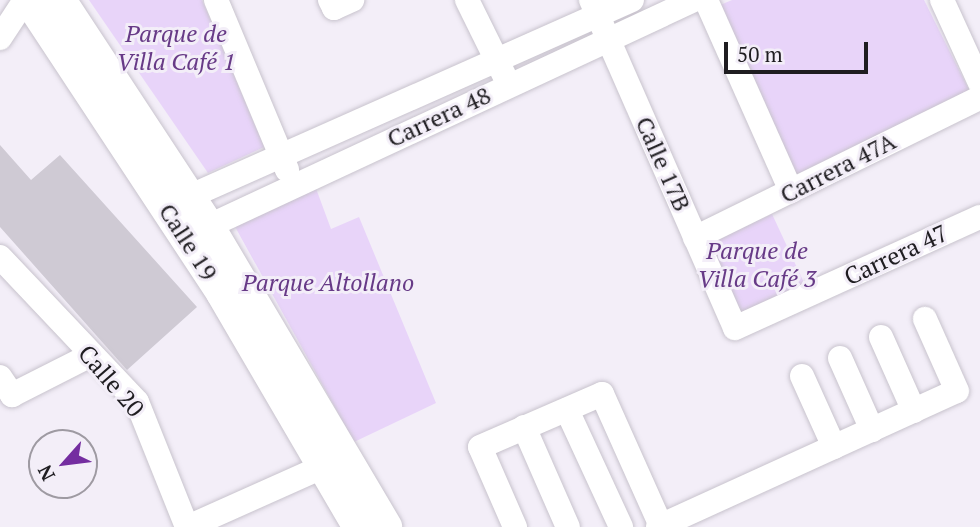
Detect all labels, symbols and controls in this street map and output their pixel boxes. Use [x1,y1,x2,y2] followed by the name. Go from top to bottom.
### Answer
[117,20,235,76] park label: Parque de Villa Café 1
[728,28,872,72] scale bar
[737,40,783,68] text: 50 m
[383,81,495,153] street label: Carrera 48
[629,112,697,216] street label: Calle 17B
[775,127,901,209] street label: Carrera 47A
[153,198,223,286] street label: Calle 19
[840,219,952,291] street label: Carrera 47
[698,237,816,293] park label: Parque de Villa Café 3
[242,269,414,297] park label: Parque Altollano
[72,339,150,423] street label: Calle 20
[28,429,98,499] north arrow
[31,461,60,485] text: N

